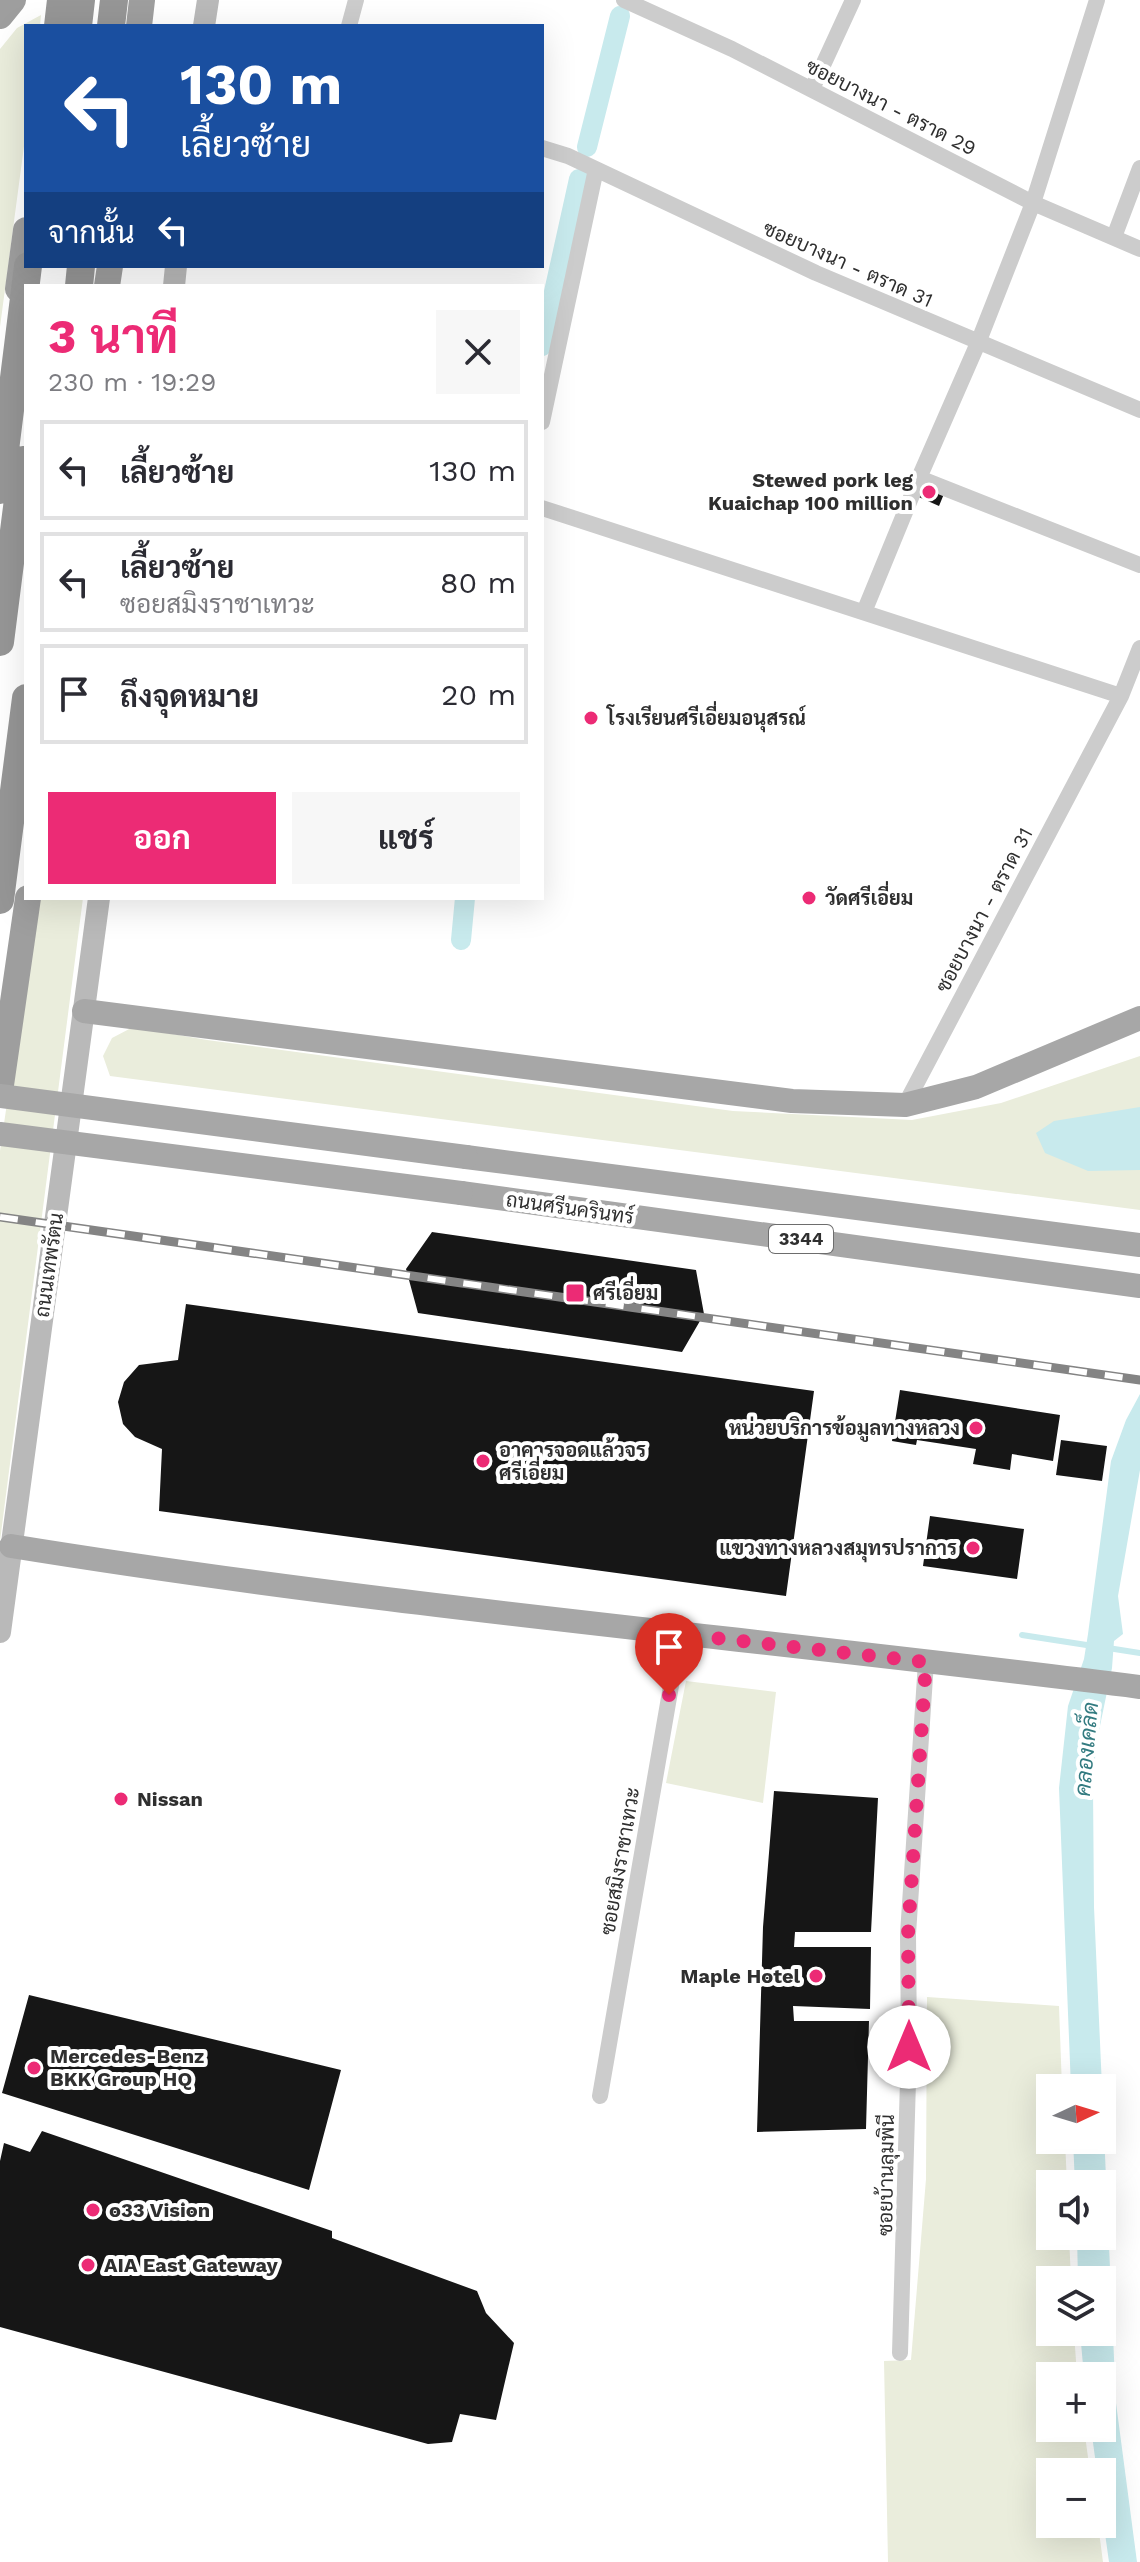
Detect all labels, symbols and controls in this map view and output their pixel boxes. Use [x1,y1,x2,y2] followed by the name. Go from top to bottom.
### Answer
[180,52,342,118] text: 130 m
[802,54,980,160] street label: ซอยบางนา - ตราด 29
[48,56,152,160] icon: left
[180,124,311,166] text: เลี้ยวซ้าย
[151,208,195,252] icon: left
[48,215,135,250] text: จากนั้น
[759,216,937,312] street label: ซอยบางนา - ตราด 31
[48,308,178,365] text: 3 นาที
[436,310,520,394] button: close
[48,367,216,397] text: 230 m · 19:29
[52,448,96,492] icon: left
[429,453,516,488] text: 130 m
[120,455,234,490] text: เลี้ยวซ้าย
[708,468,914,515] place label: Stewed pork leg Kuaichap 100 million
[920,483,938,501] marker: Stewed pork leg Kuaichap 100 million
[120,550,234,585] text: เลี้ยวซ้าย
[52,560,96,604] icon: left
[440,565,516,600] text: 80 m
[120,589,315,619] text: ซอยสมิงราชาเทวะ
[52,672,96,716] icon: arrive
[441,677,516,712] text: 20 m
[120,679,259,714] text: ถึงจุดหมาย
[606,701,807,733] place label: โรงเรียนศรีเอี่ยมอนุสรณ์
[582,709,600,727] marker: โรงเรียนศรีเอี่ยมอนุสรณ์
[48,792,276,884] button: ออก
[292,792,520,884] button: แชร์
[930,824,1038,996] street label: ซอยบางนา - ตราด 31
[825,881,913,910] place label: วัดศรีเอี่ยม
[800,889,818,907] marker: วัดศรีเอี่ยม
[505,1185,636,1229] street label: ถนนศรีนครินทร์
[30,1211,68,1319] street label: ถนนเทพรัตน
[769,1225,833,1253] road number: 3344
[593,1276,658,1305] place label: ศรีเอี่ยม
[564,1282,586,1304] marker: ศรีเอี่ยม
[729,1415,960,1442] place label: หน่วยบริการข้อมูลทางหลวง
[967,1419,985,1437] marker: หน่วยบริการข้อมูลทางหลวง
[499,1437,646,1485] place label: อาคารจอดแล้วจร ศรีเอี่ยม
[474,1452,492,1470] marker: อาคารจอดแล้วจร ศรีเอี่ยม
[719,1536,957,1563] place label: แขวงทางหลวงสมุทรปราการ
[964,1539,982,1557] marker: แขวงทางหลวงสมุทรปราการ
[635,1613,703,1695] pin
[647,1625,691,1669] icon: arrive
[1067,1700,1103,1797] water label: คลองเคล็ด
[595,1785,645,1937] street label: ซอยสมิงราชาเทวะ
[137,1787,203,1811] place label: Nissan
[112,1790,130,1808] marker: Nissan
[680,1964,800,1988] place label: Maple Hotel
[807,1967,825,1985] marker: Maple Hotel
[867,2005,951,2089] position arrow
[50,2044,204,2091] place label: Mercedes-Benz BKK Group HQ
[25,2059,43,2077] marker: Mercedes-Benz BKK Group HQ
[1036,2074,1116,2154] north arrow
[1036,2074,1116,2538] map controls
[872,2114,901,2236] street label: ซอยบ้านลุมพินี
[1036,2170,1116,2250] button: sound
[109,2198,210,2222] place label: o33 Vision
[84,2201,102,2219] marker: o33 Vision
[104,2253,279,2277] place label: AIA East Gateway
[79,2256,97,2274] marker: AIA East Gateway
[1036,2266,1116,2346] button: layers
[1036,2362,1116,2442] button: +
[1036,2458,1116,2538] button: −

